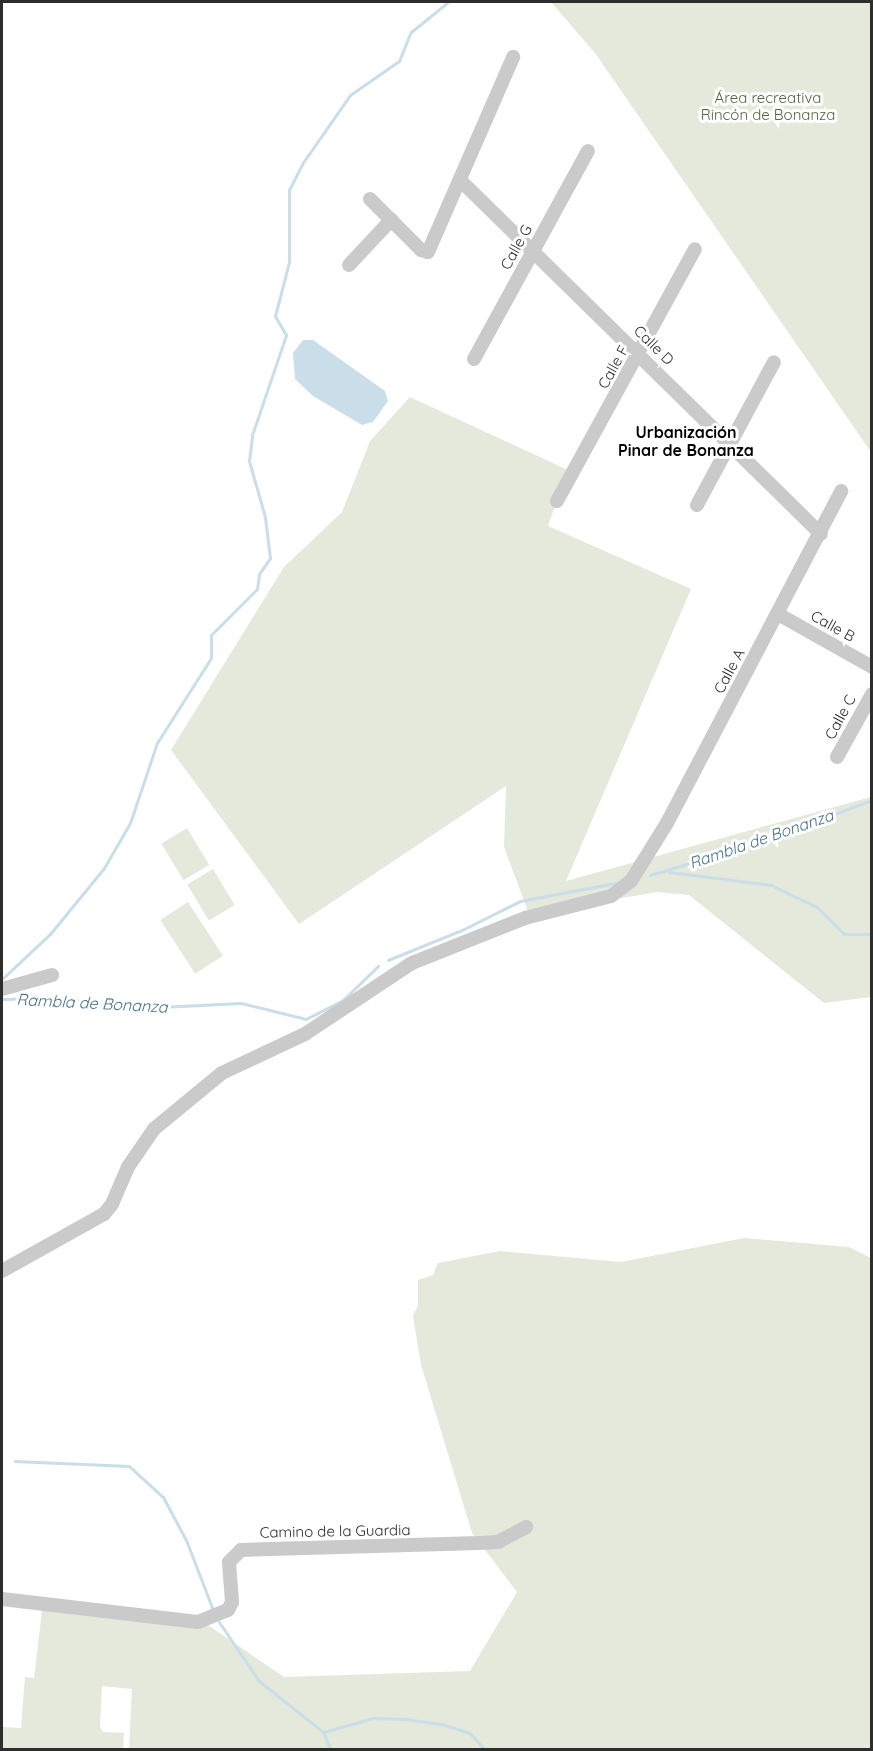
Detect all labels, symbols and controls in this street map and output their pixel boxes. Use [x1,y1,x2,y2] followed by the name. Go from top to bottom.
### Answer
[701,88,835,123] park label: Área recreativa Rincón de Bonanza
[496,221,536,273] street label: Calle G
[630,322,678,368] street label: Calle D
[594,342,632,392] street label: Calle F
[618,422,754,460] district label: Urbanización Pinar de Bonanza
[808,607,858,645] street label: Calle B
[710,646,748,696] street label: Calle A
[821,692,859,742] street label: Calle C
[686,805,836,873] water label: Rambla de Bonanza
[16,989,168,1017] water label: Rambla de Bonanza
[259,1521,411,1541] street label: Camino de la Guardia

